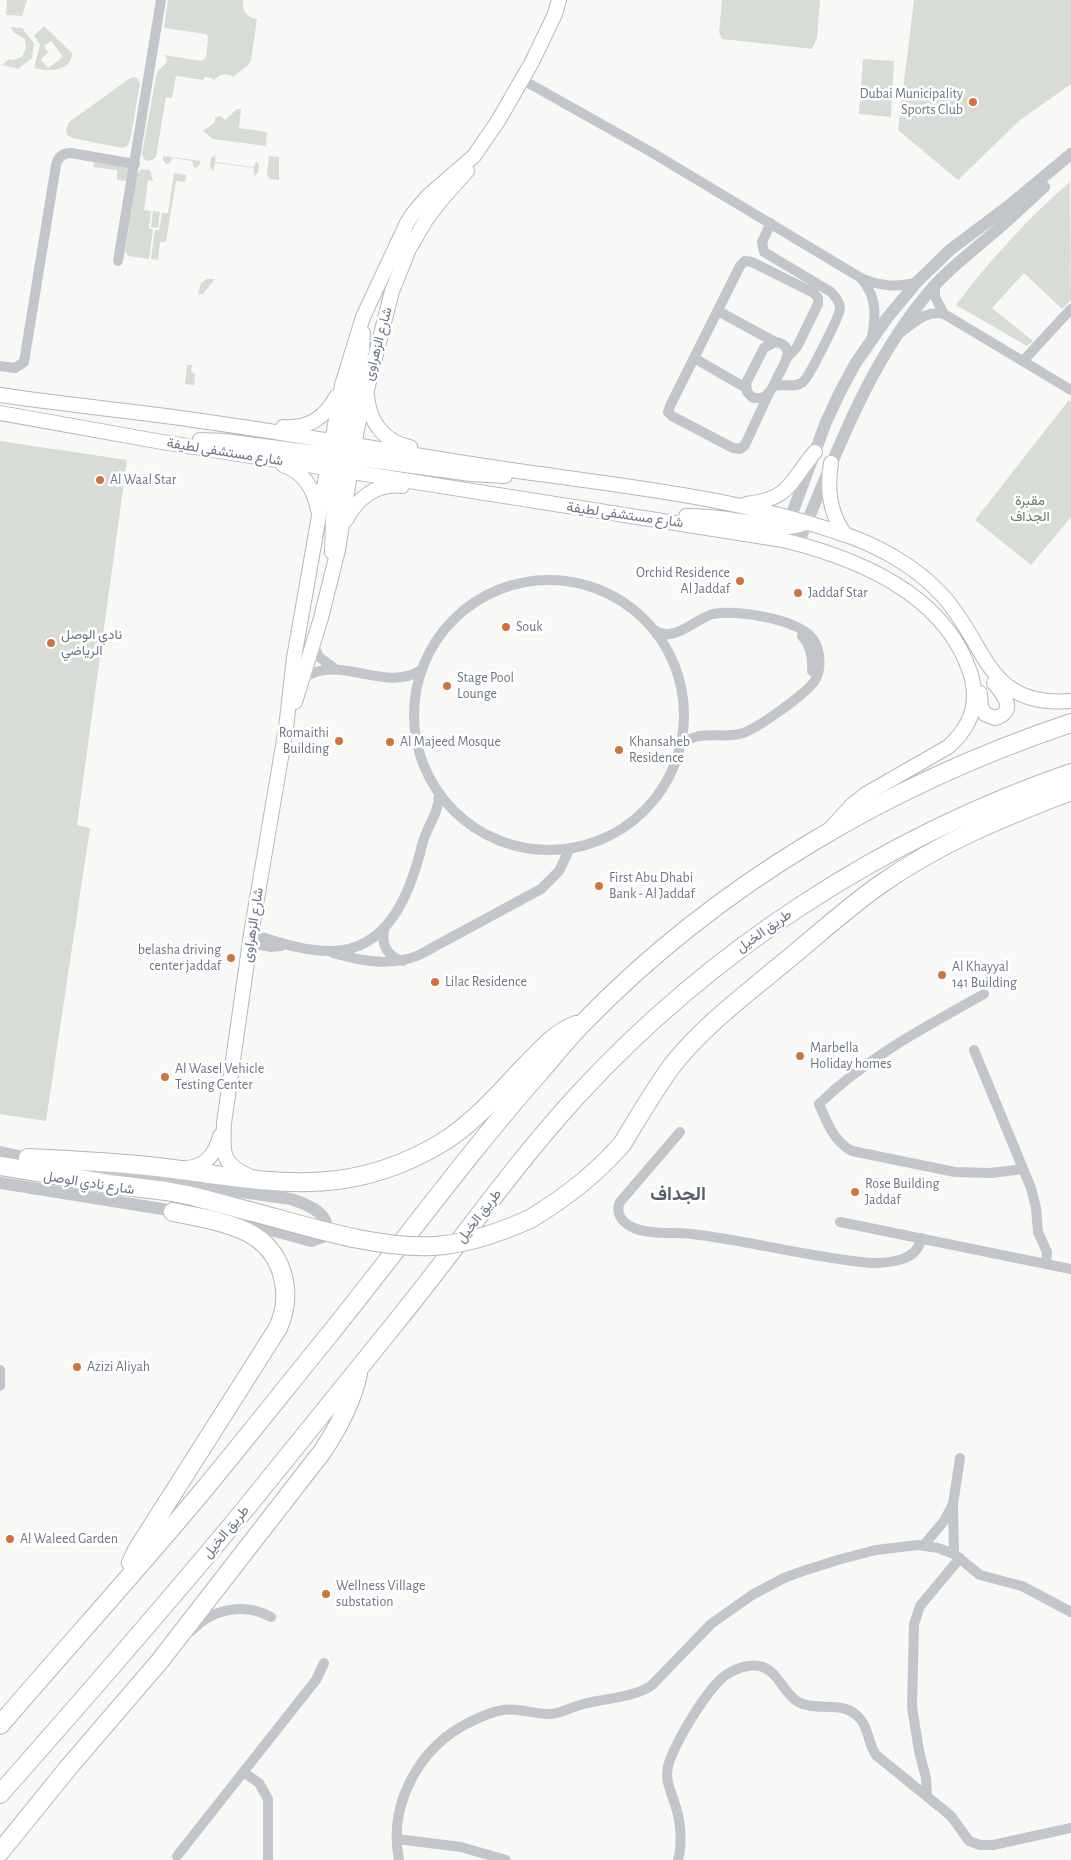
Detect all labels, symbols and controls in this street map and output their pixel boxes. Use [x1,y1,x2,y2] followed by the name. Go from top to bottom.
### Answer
[859,86,963,118] place label: Dubai Municipality Sports Club
[967,96,979,108] marker: Dubai Municipality Sports Club
[360,305,396,383] street label: شارع الزهراوى
[166,434,284,470] street label: شارع مستشفى لطيفة
[110,472,176,488] place label: Al Waal Star
[94,474,106,486] marker: Al Waal Star
[1010,493,1050,526] park label: مقبرة الجداف
[566,498,684,532] street label: شارع مستشفى لطيفة
[636,565,730,598] place label: Orchid Residence Al Jaddaf
[734,575,746,587] marker: Orchid Residence Al Jaddaf
[808,585,868,601] place label: Jaddaf Star
[792,587,804,599] marker: Jaddaf Star
[516,619,543,635] place label: Souk
[500,621,512,633] marker: Souk
[61,627,122,660] place label: نادي الوصل الرياضي
[45,637,57,649] marker: نادي الوصل الرياضي
[457,670,514,702] place label: Stage Pool Lounge
[441,680,453,692] marker: Stage Pool Lounge
[279,725,329,758] place label: Romaithi Building
[400,734,501,750] place label: Al Majeed Mosque
[629,734,690,766] place label: Khansaheb Residence
[333,735,345,747] marker: Romaithi Building
[384,736,396,748] marker: Al Majeed Mosque
[613,744,625,756] marker: Khansaheb Residence
[609,870,695,902] place label: First Abu Dhabi Bank - Al Jaddaf
[593,880,605,892] marker: First Abu Dhabi Bank - Al Jaddaf
[239,886,267,964] street label: شارع الزهراوى
[733,906,795,956] street label: طريق الخيل
[138,942,221,974] place label: belasha driving center jaddaf
[225,952,237,964] marker: belasha driving center jaddaf
[952,959,1017,992] place label: Al Khayyal 141 Building
[936,969,948,981] marker: Al Khayyal 141 Building
[445,974,527,990] place label: Lilac Residence
[429,976,441,988] marker: Lilac Residence
[810,1040,892,1072] place label: Marbella Holiday homes
[794,1050,806,1062] marker: Marbella Holiday homes
[175,1061,264,1094] place label: Al Wasel Vehicle Testing Center
[159,1071,171,1083] marker: Al Wasel Vehicle Testing Center
[42,1168,136,1198] street label: شارع نادي الوصل
[865,1176,939,1208] place label: Rose Building Jaddaf
[650,1183,706,1205] district label: الجداف
[453,1186,505,1246] street label: طريق الخيل
[849,1186,861,1198] marker: Rose Building Jaddaf
[87,1359,150,1375] place label: Azizi Aliyah
[71,1361,83,1373] marker: Azizi Aliyah
[199,1502,253,1562] street label: طريق الخيل
[20,1531,118,1547] place label: Al Waleed Garden
[4,1533,16,1545] marker: Al Waleed Garden
[336,1578,426,1610] place label: Wellness Village substation
[320,1588,332,1600] marker: Wellness Village substation

